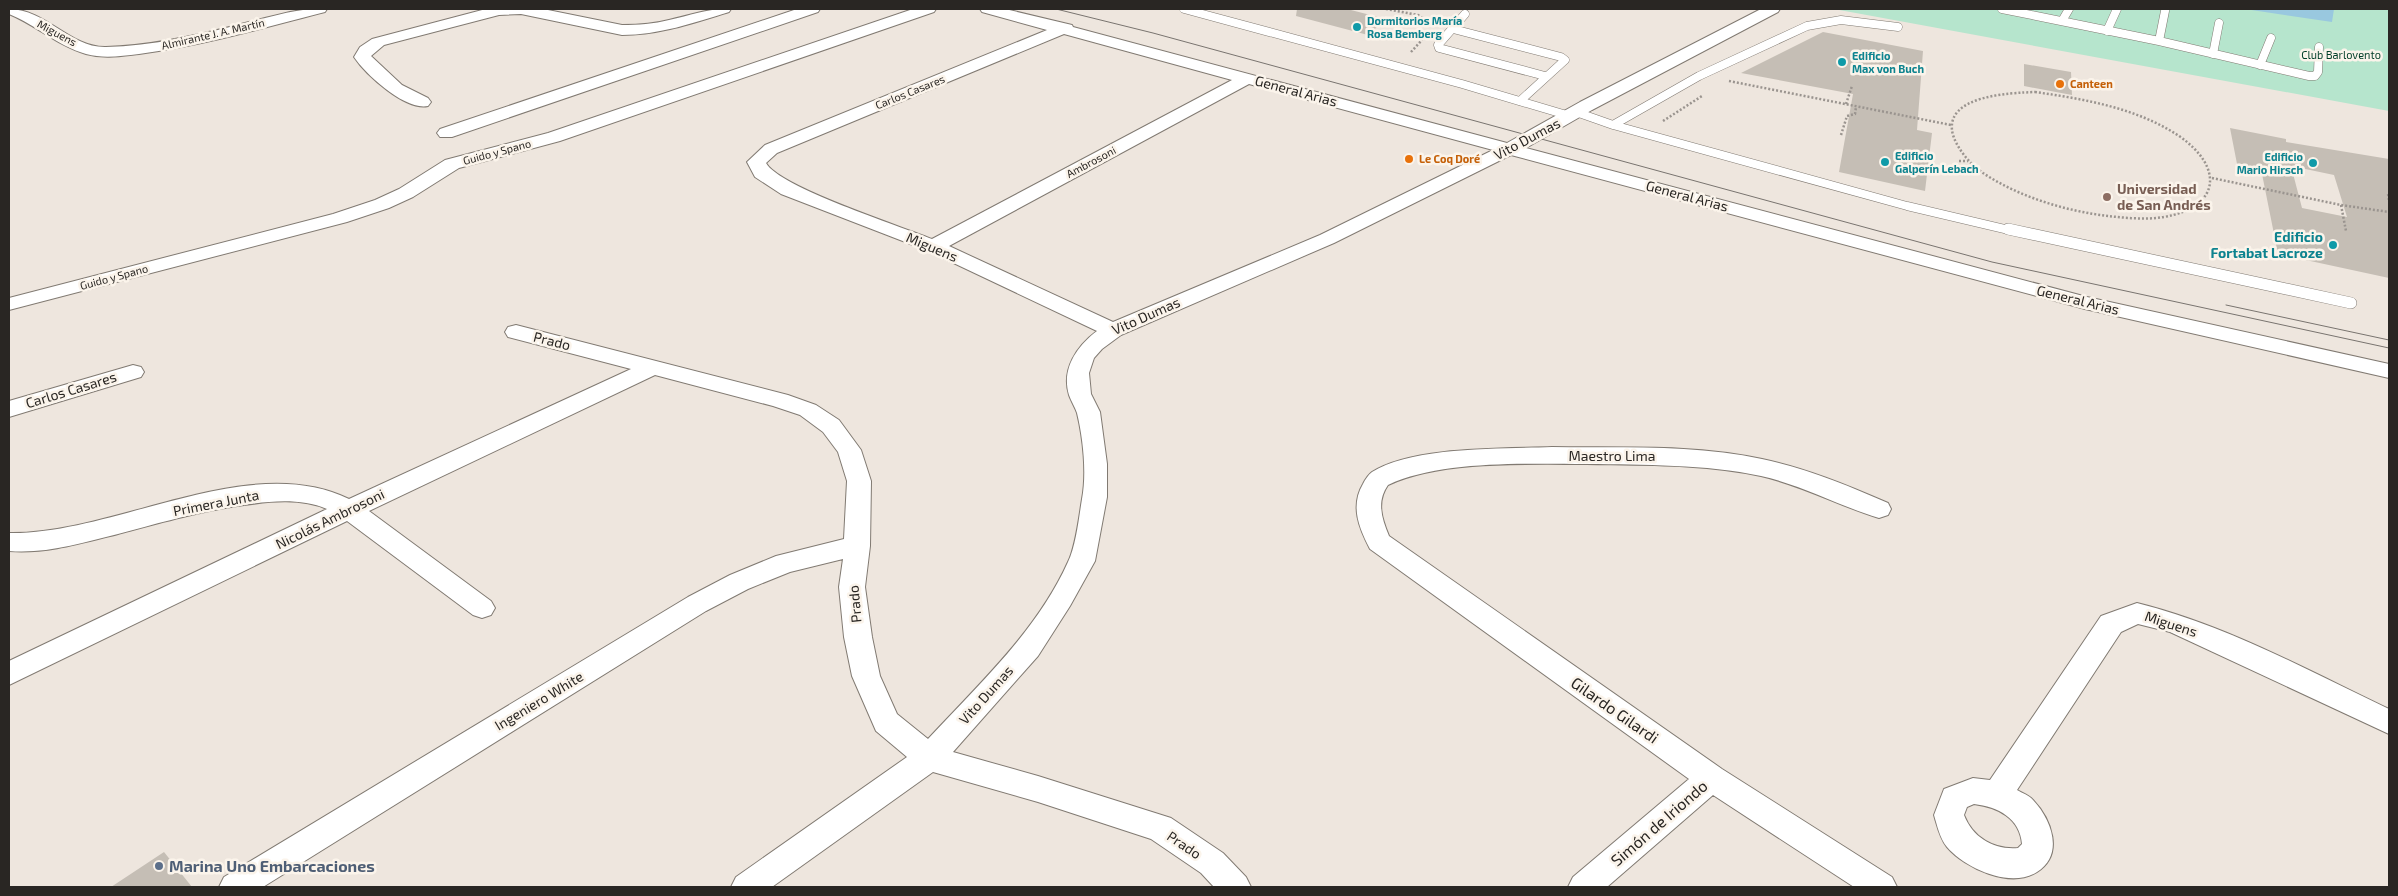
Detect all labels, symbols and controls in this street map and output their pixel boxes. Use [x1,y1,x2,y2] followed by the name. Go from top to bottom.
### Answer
[1367,14,1462,40] place label: Dormitorios María Rosa Bemberg
[160,15,266,52] street label: Almirante J. A. Martín
[35,17,79,49] street label: Miguens
[1351,21,1363,33] marker: Dormitorios María Rosa Bemberg
[2301,48,2381,61] park label: Club Barlovento
[1852,49,1924,75] place label: Edificio Max von Buch
[1836,56,1848,68] marker: Edificio Max von Buch
[1253,71,1339,110] street label: General Arias
[873,72,947,111] street label: Carlos Casares
[2070,77,2113,90] place label: Canteen
[2054,78,2066,90] marker: Canteen
[1491,114,1563,163] street label: Vito Dumas
[461,136,532,167] street label: Guido y Spano
[1064,143,1118,180] street label: Ambrosoni
[1895,149,1979,175] place label: Edificio Galperín Lebach
[2237,150,2303,176] place label: Edificio Mario Hirsch
[1419,152,1480,165] place label: Le Coq Doré
[1403,153,1415,165] marker: Le Coq Doré
[1879,156,1891,168] marker: Edificio Galperín Lebach
[2307,157,2319,169] marker: Edificio Mario Hirsch
[1644,176,1730,215] street label: General Arias
[2117,180,2211,213] place label: Universidad de San Andrés
[2101,191,2113,203] marker: Universidad de San Andrés
[904,228,961,265] street label: Miguens
[2210,228,2323,261] place label: Edificio Fortabat Lacroze
[2327,239,2339,251] marker: Edificio Fortabat Lacroze
[78,261,149,292] street label: Guido y Spano
[2035,281,2121,318] street label: General Arias
[1109,293,1182,338] street label: Vito Dumas
[532,328,572,353] street label: Prado
[23,368,118,411] street label: Carlos Casares
[1568,447,1656,464] street label: Maestro Lima
[273,485,387,552] street label: Nicolás Ambrosoni
[171,486,260,519] street label: Primera Junta
[844,585,865,623] street label: Prado
[2143,607,2200,640] street label: Miguens
[955,662,1016,727] street label: Vito Dumas
[491,667,586,734] street label: Ingeniero White
[1568,672,1663,747] street label: Gilardo Gilardi
[1607,776,1711,870] street label: Simón de Iriondo
[1164,827,1205,862] street label: Prado
[169,856,375,875] place label: Marina Uno Embarcaciones
[153,860,165,872] marker: Marina Uno Embarcaciones

